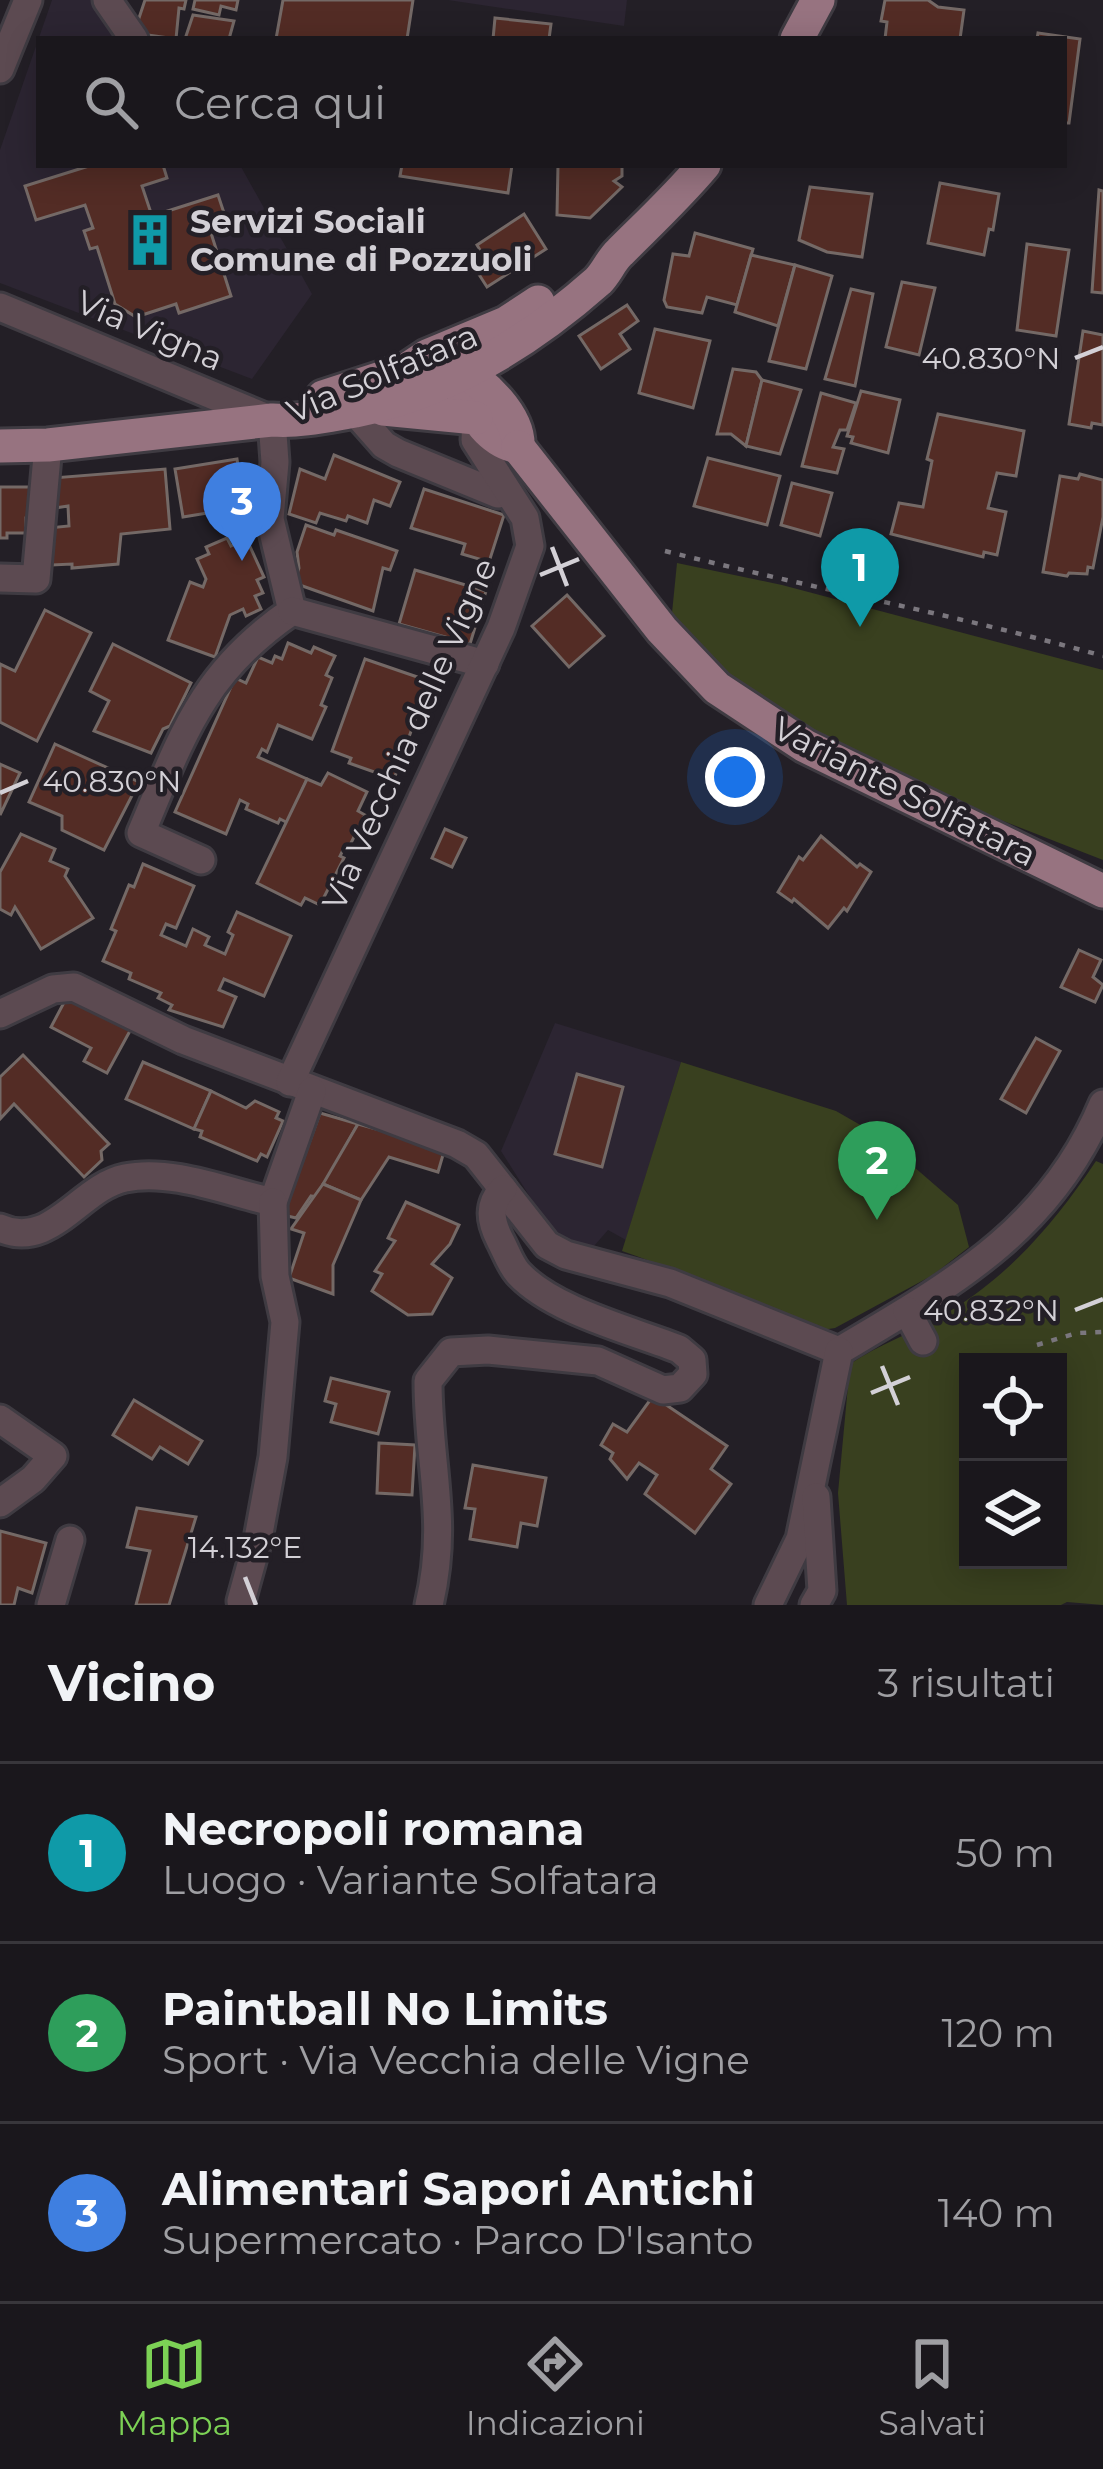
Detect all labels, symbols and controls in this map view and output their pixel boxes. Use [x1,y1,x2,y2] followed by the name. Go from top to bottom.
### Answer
[36,36,1067,168] search box
[78,69,144,135] icon: search
[174,75,386,130] text: Cerca qui
[190,201,533,279] place label: Servizi Sociali Comune di Pozzuoli
[121,211,179,269] building icon: Servizi Sociali Comune di Pozzuoli
[71,281,229,379] street label: Via Vigna
[281,315,483,431] street label: Via Solfatara
[922,340,1060,377] text: 40.830°N
[203,462,281,561] pin: 3
[821,528,899,627] pin: 1
[313,552,505,916] street label: Via Vecchia delle Vigne
[767,707,1043,875] street label: Variante Solfatara
[705,747,765,807] your location
[43,763,181,800] text: 40.830°N
[838,1121,916,1220] pin: 2
[923,1292,1059,1329] text: 40.832°N
[959,1353,1067,1569] map controls
[959,1353,1067,1461] button: locate
[959,1461,1067,1569] button: layers
[188,1529,302,1566] text: 14.132°E
[48,1652,215,1714] text: Vicino
[877,1659,1055,1707] text: 3 risultati
[162,1801,585,1856] text: Necropoli romana
[79,1829,95,1877] text: 1
[956,1829,1055,1877] text: 50 m
[162,1856,659,1904] text: Luogo · Variante Solfatara
[162,1981,608,2036] text: Paintball No Limits
[75,2009,99,2057] text: 2
[941,2009,1055,2057] text: 120 m
[162,2036,750,2084] text: Sport · Via Vecchia delle Vigne
[162,2161,755,2216] text: Alimentari Sapori Antichi
[75,2189,99,2237] text: 3
[938,2189,1055,2237] text: 140 m
[162,2216,753,2264] text: Supermercato · Parco D'Isanto
[117,2331,232,2443] tab: Mappa
[466,2331,645,2443] tab: Indicazioni
[879,2331,986,2443] tab: Salvati

